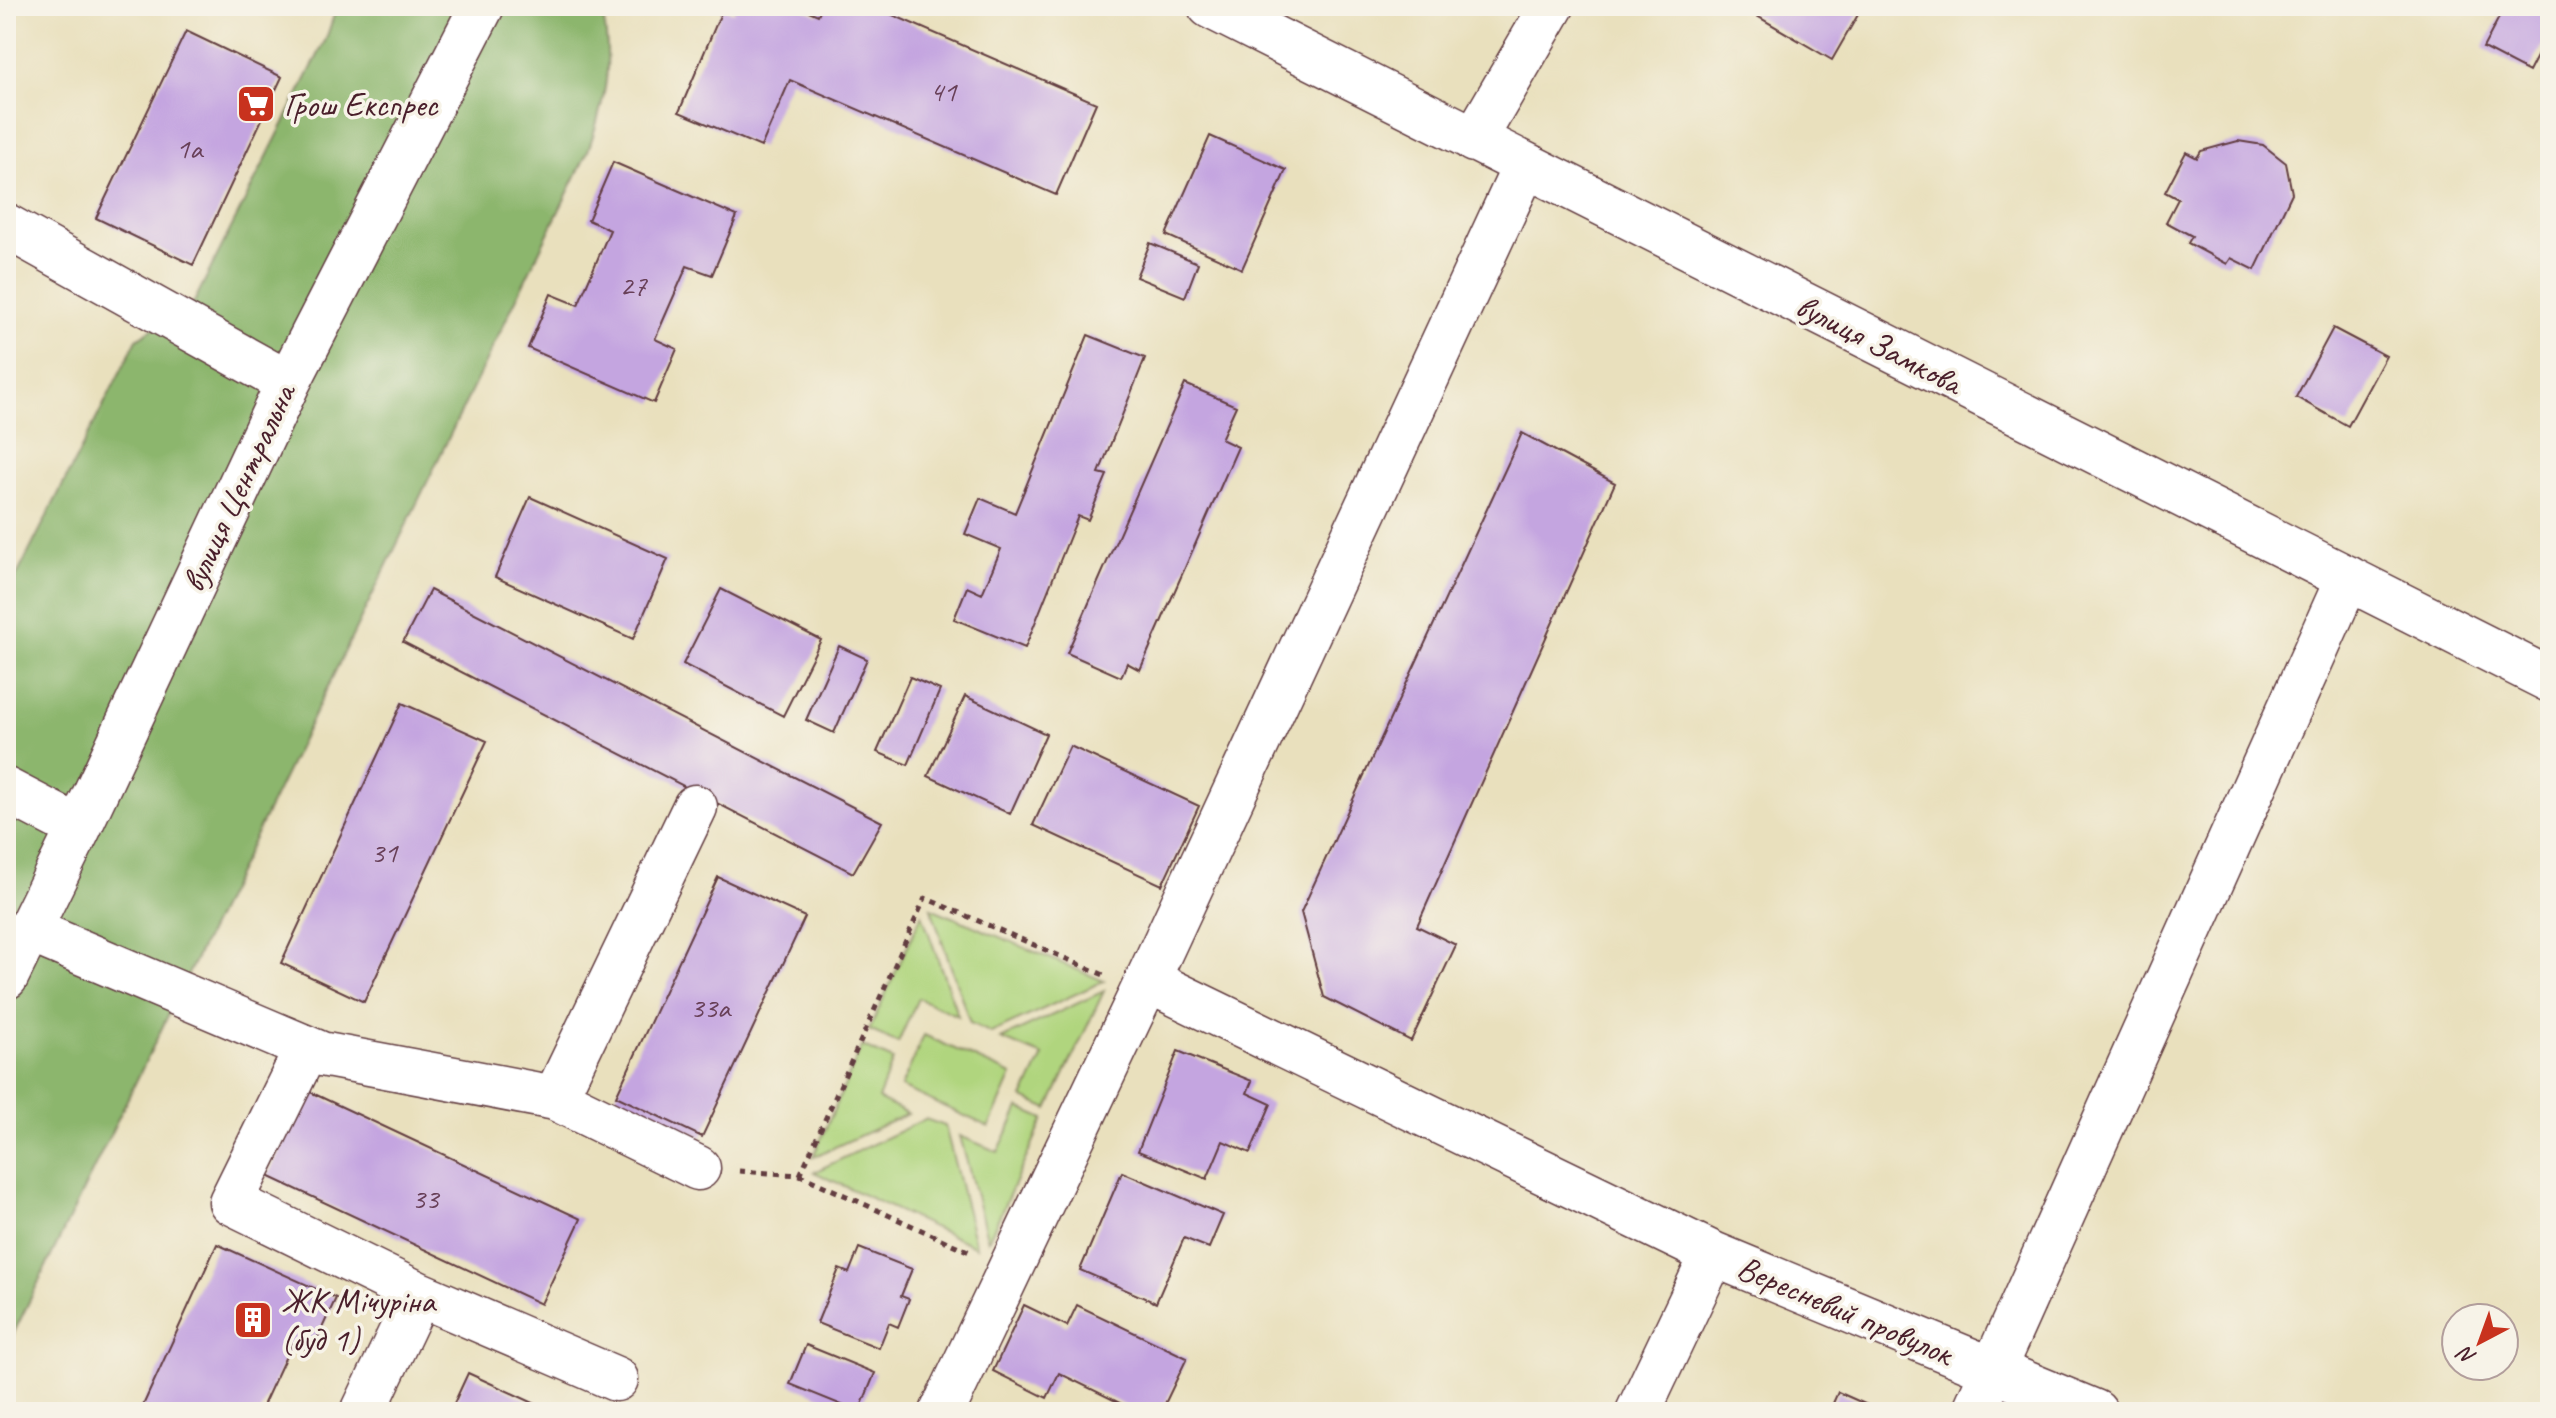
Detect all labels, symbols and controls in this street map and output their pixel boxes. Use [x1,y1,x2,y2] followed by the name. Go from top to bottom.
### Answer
[930,72,958,110] house number: 41
[235,83,277,125] supermarket icon: Грош Експрес
[284,83,439,126] place label: Грош Експрес
[176,129,204,167] house number: 1а
[620,266,648,304] house number: 27
[1789,284,1972,405] street label: вулиця Замкова
[171,375,306,599] street label: вулиця Центральна
[371,833,399,871] house number: 31
[690,988,732,1026] house number: 33а
[412,1179,441,1217] house number: 33
[1731,1245,1961,1376] street label: Вересневий провулок
[281,1279,437,1361] place label: ЖК Мічуріна (буд 1)
[232,1299,274,1341] building icon: ЖК Мічуріна (буд 1)
[2440,1302,2520,1382] north arrow
[2451,1339,2482,1371] text: N

